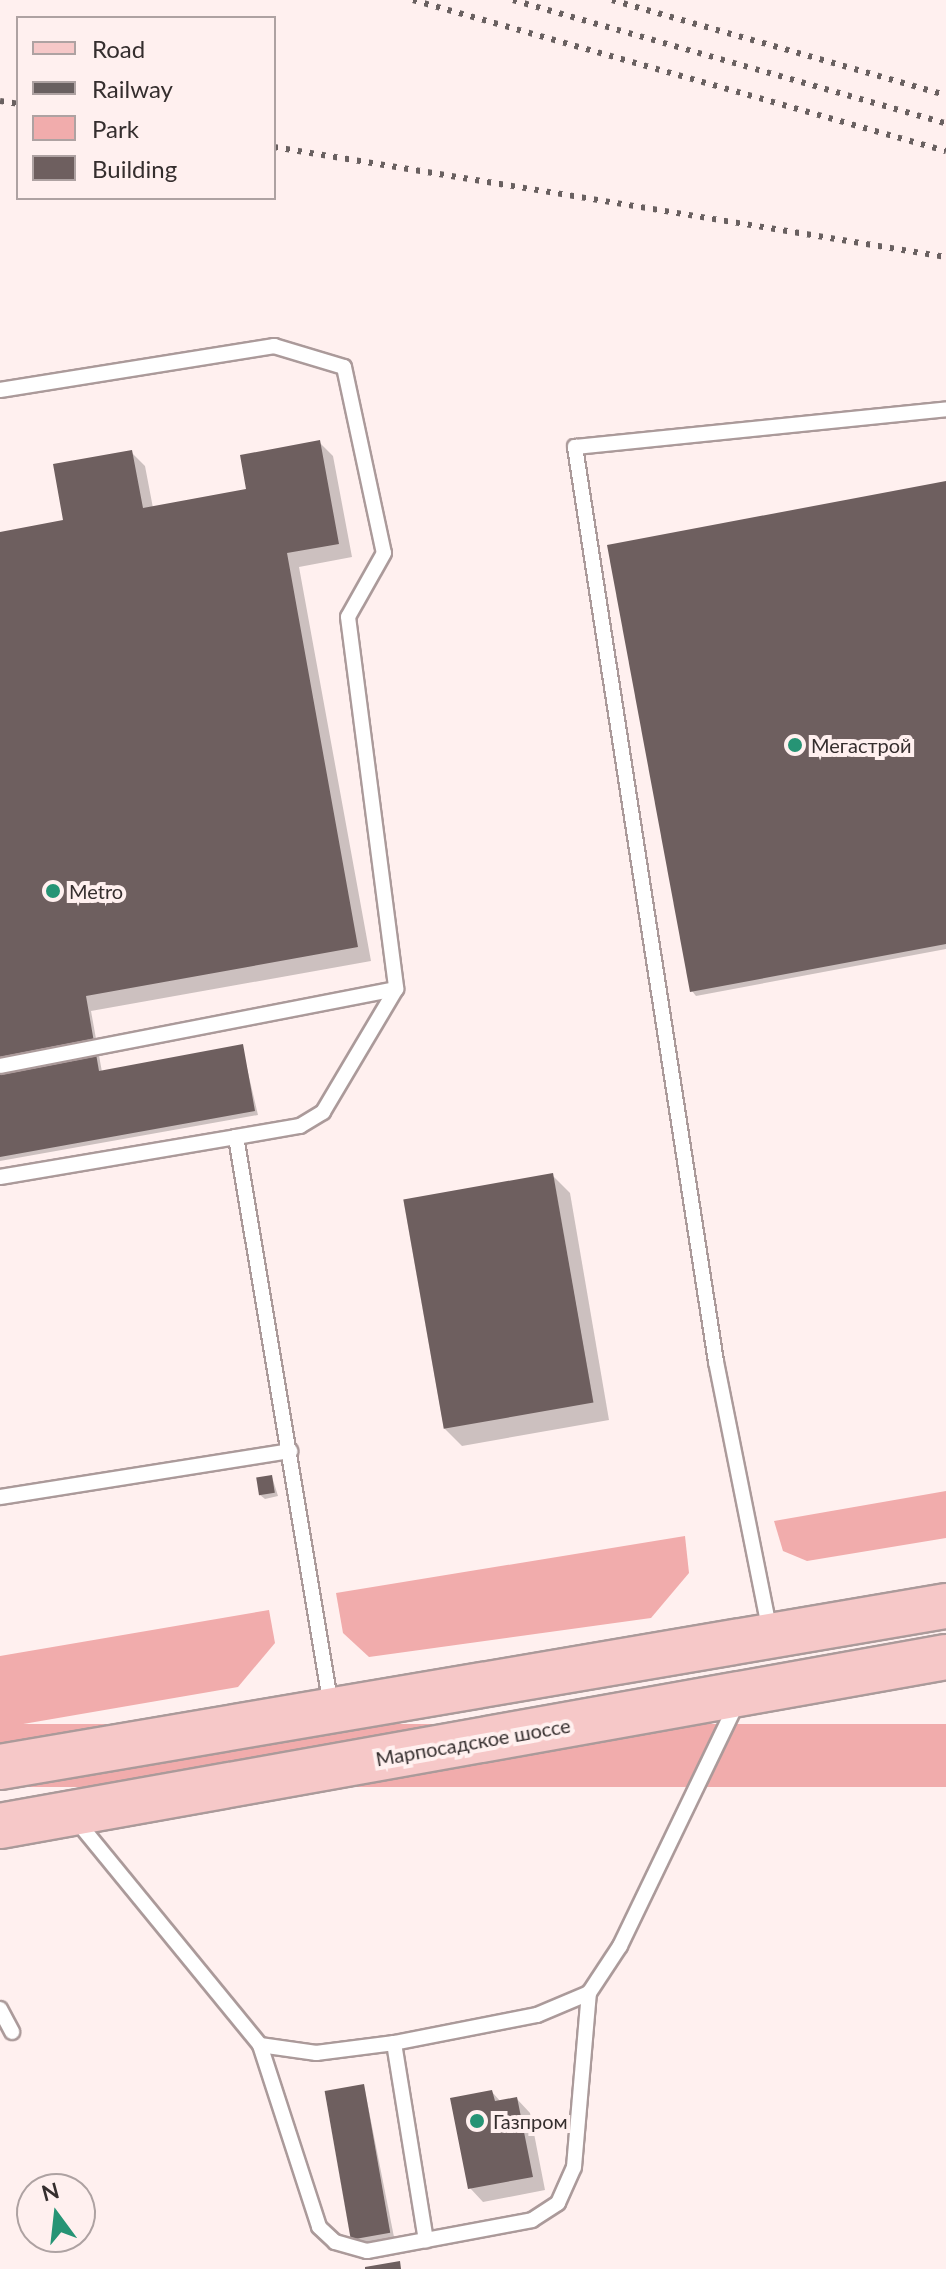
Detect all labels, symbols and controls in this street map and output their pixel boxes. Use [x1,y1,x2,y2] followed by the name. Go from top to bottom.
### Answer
[16,16,276,200] legend
[92,34,145,63] text: Road
[92,74,173,103] text: Railway
[92,114,139,143] text: Park
[92,154,177,183] text: Building
[811,733,912,757] place label: Мегастрой
[786,736,804,754] marker: Мегастрой
[69,879,123,903] place label: Metro
[44,882,62,900] marker: Metro
[374,1713,572,1771] street label: Марпосадское шоссе
[493,2109,568,2133] place label: Газпром
[468,2112,486,2130] marker: Газпром
[16,2173,96,2253] north arrow
[38,2176,62,2207] text: N

